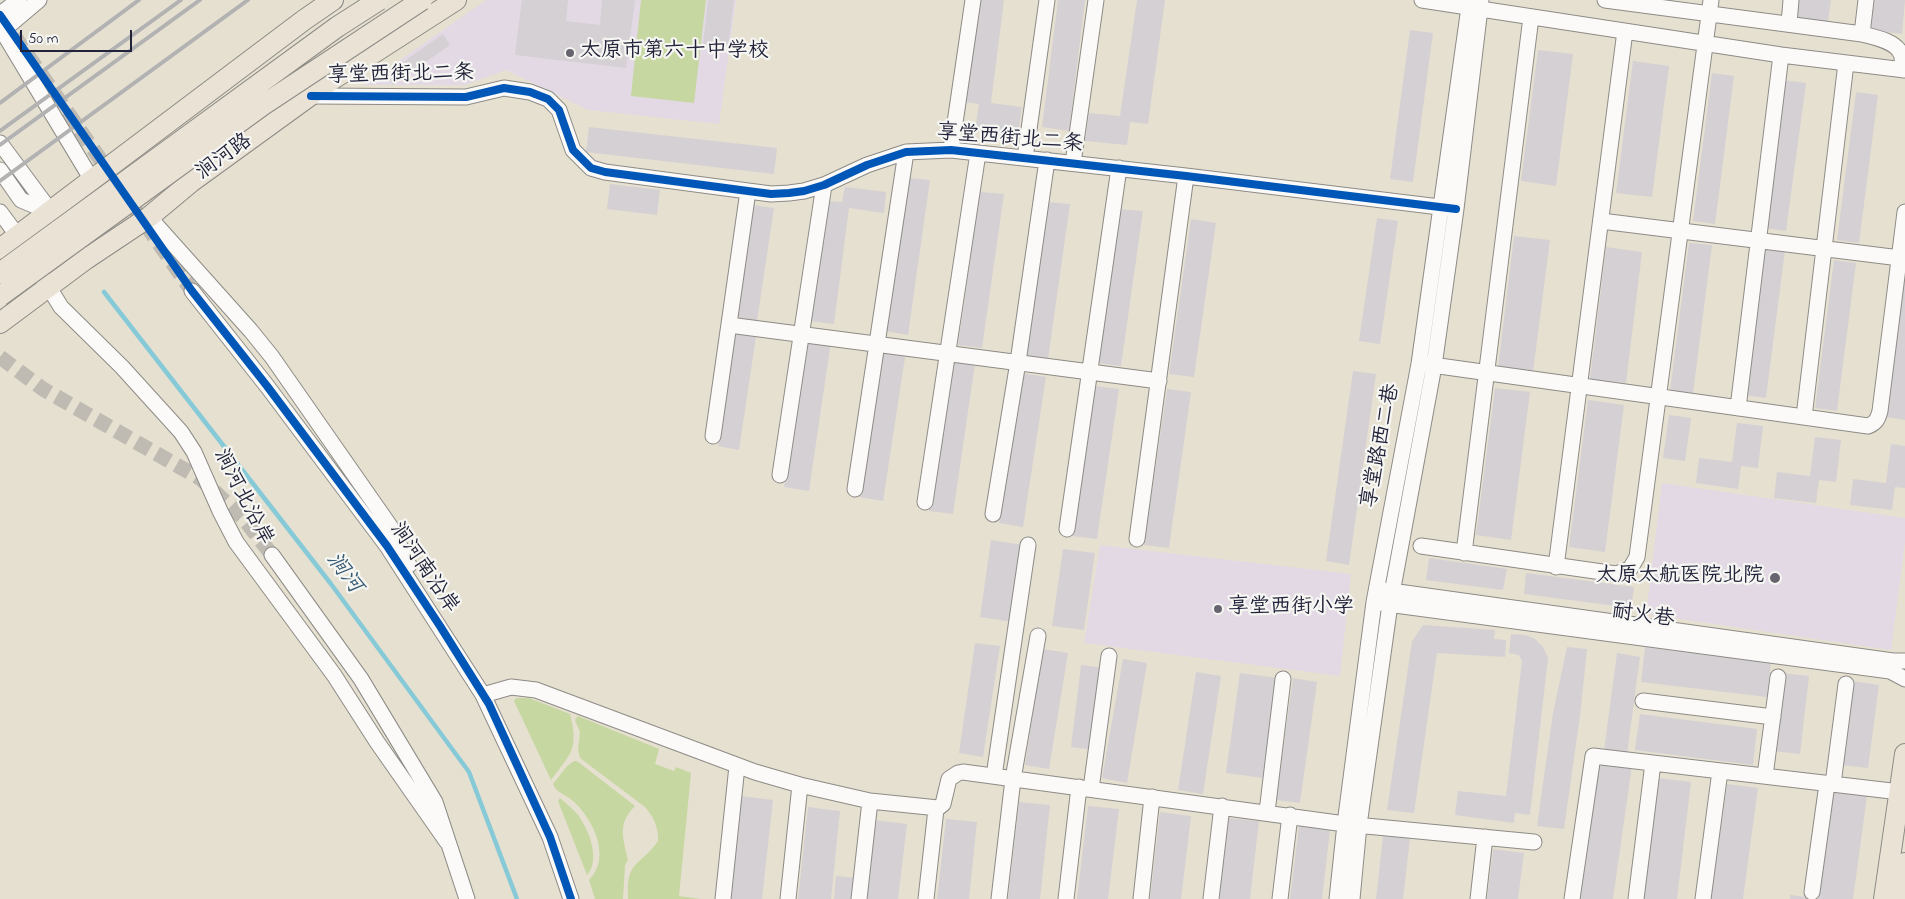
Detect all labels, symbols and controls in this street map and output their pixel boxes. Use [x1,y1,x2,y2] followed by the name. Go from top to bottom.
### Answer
[22,20,135,52] scale bar
[28,28,58,50] text: 50 m
[580,40,769,66] place label: 太原市第六十中学校
[564,47,576,59] marker: 太原市第六十中学校
[327,62,475,90] street label: 享堂西街北二条
[936,121,1084,159] street label: 享堂西街北二条
[192,129,258,187] street label: 涧河路
[1358,382,1406,510] street label: 享堂路西二巷
[207,446,277,550] street label: 涧河北沿岸
[383,518,463,620] street label: 涧河南沿岸
[319,548,367,600] water label: 涧河
[1596,565,1764,591] place label: 太原太航医院北院
[1768,571,1782,585] marker: 太原太航医院北院
[1228,596,1354,622] place label: 享堂西街小学
[1610,600,1676,634] street label: 耐火巷
[1212,603,1224,615] marker: 享堂西街小学

